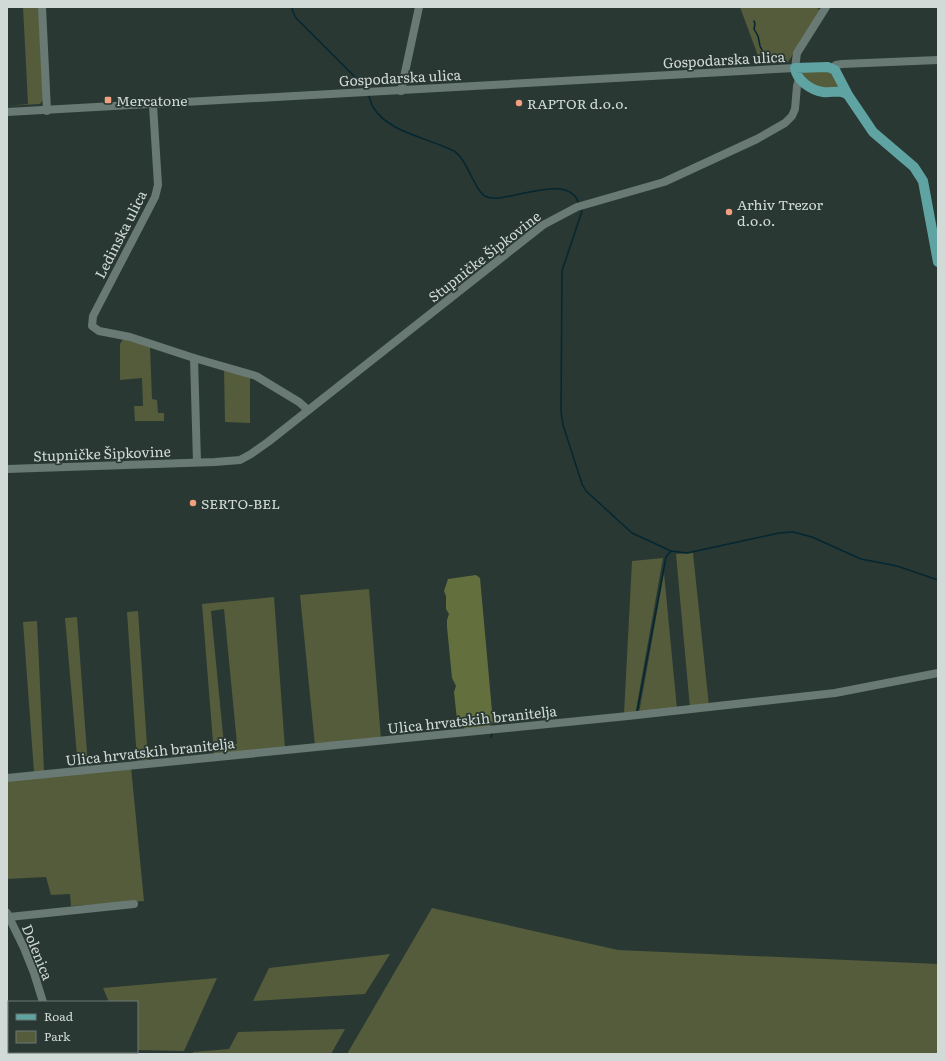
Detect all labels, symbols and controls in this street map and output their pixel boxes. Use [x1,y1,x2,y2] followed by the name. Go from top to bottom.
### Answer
[662,46,786,72] street label: Gospodarska ulica
[338,64,462,90] street label: Gospodarska ulica
[116,90,188,110] place label: Mercatone
[527,93,628,113] place label: RAPTOR d.o.o.
[103,95,113,105] marker: Mercatone
[514,98,524,108] marker: RAPTOR d.o.o.
[89,186,151,282] street label: Ledinska ulica
[737,194,823,230] place label: Arhiv Trezor d.o.o.
[424,206,544,306] street label: Stupničke Šipkovine
[724,207,734,217] marker: Arhiv Trezor d.o.o.
[33,441,171,465] street label: Stupničke Šipkovine
[201,493,280,513] place label: SERTO-BEL
[188,498,198,508] marker: SERTO-BEL
[386,700,558,738] street label: Ulica hrvatskih branitelja
[64,732,236,770] street label: Ulica hrvatskih branitelja
[18,921,58,983] street label: Dolenica
[8,1001,138,1053] legend
[44,1007,74,1025] text: Road
[44,1027,71,1045] text: Park

